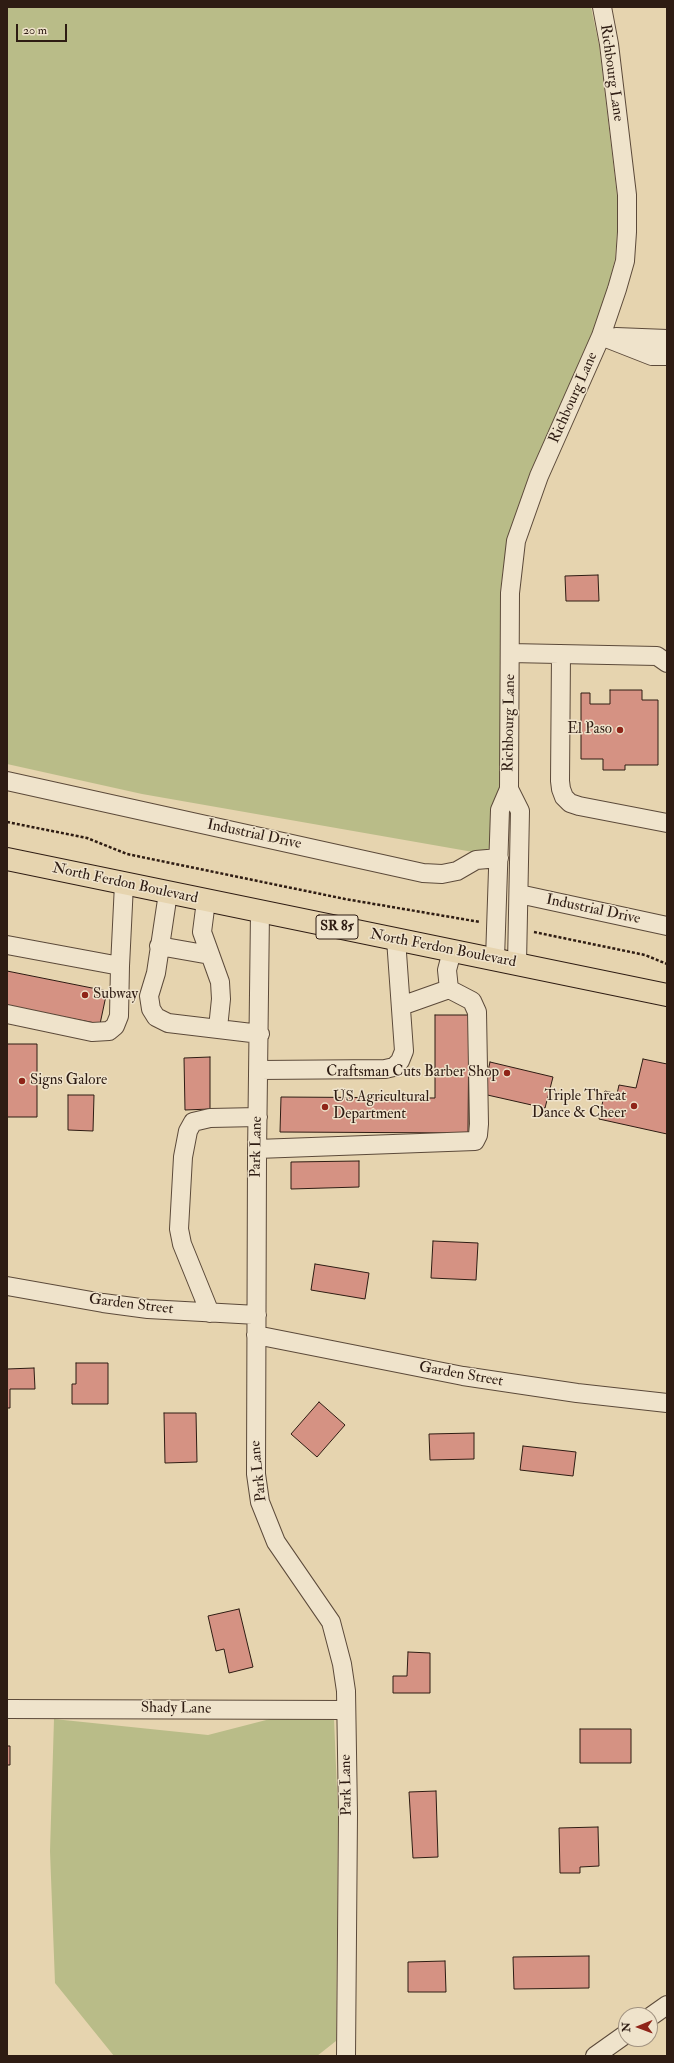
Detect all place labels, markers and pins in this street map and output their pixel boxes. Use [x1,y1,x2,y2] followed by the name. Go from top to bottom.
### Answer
[567,721,612,739] place label: El Paso
[615,725,625,735] marker: El Paso
[93,986,138,1004] place label: Subway
[80,990,90,1000] marker: Subway
[326,1064,499,1082] place label: Craftsman Cuts Barber Shop
[502,1068,512,1078] marker: Craftsman Cuts Barber Shop
[30,1072,107,1090] place label: Signs Galore
[17,1076,27,1086] marker: Signs Galore
[532,1088,626,1123] place label: Triple Threat Dance & Cheer
[333,1089,429,1124] place label: US Agricultural Department
[629,1101,639,1111] marker: Triple Threat Dance & Cheer
[320,1102,330,1112] marker: US Agricultural Department

